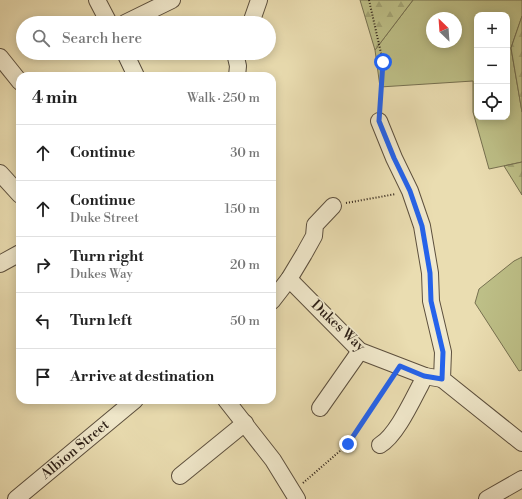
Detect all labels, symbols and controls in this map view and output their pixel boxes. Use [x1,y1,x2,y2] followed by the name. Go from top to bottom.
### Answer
[426,12,462,48] north arrow
[474,12,510,120] map controls
[474,12,510,48] button: +
[16,16,276,60] search box
[30,27,52,49] icon: search
[62,29,142,48] text: Search here
[474,48,510,84] button: −
[374,53,392,71] route start
[474,84,510,120] button: locate
[32,87,77,109] text: 4 min
[187,90,260,106] text: Walk · 250 m
[32,142,54,164] icon: ahead
[70,143,135,162] text: Continue
[230,145,260,161] text: 30 m
[70,191,135,210] text: Continue
[32,198,54,220] icon: ahead
[225,201,260,217] text: 150 m
[70,210,139,226] text: Duke Street
[70,247,144,266] text: Turn right
[32,254,54,276] icon: right
[230,257,260,273] text: 20 m
[70,266,133,282] text: Dukes Way
[307,296,369,356] street label: Dukes Way
[32,310,54,332] icon: left
[70,311,132,330] text: Turn left
[230,313,260,329] text: 50 m
[32,366,54,388] icon: arrive
[70,367,214,386] text: Arrive at destination
[37,416,113,484] street label: Albion Street
[339,435,357,453] route end

